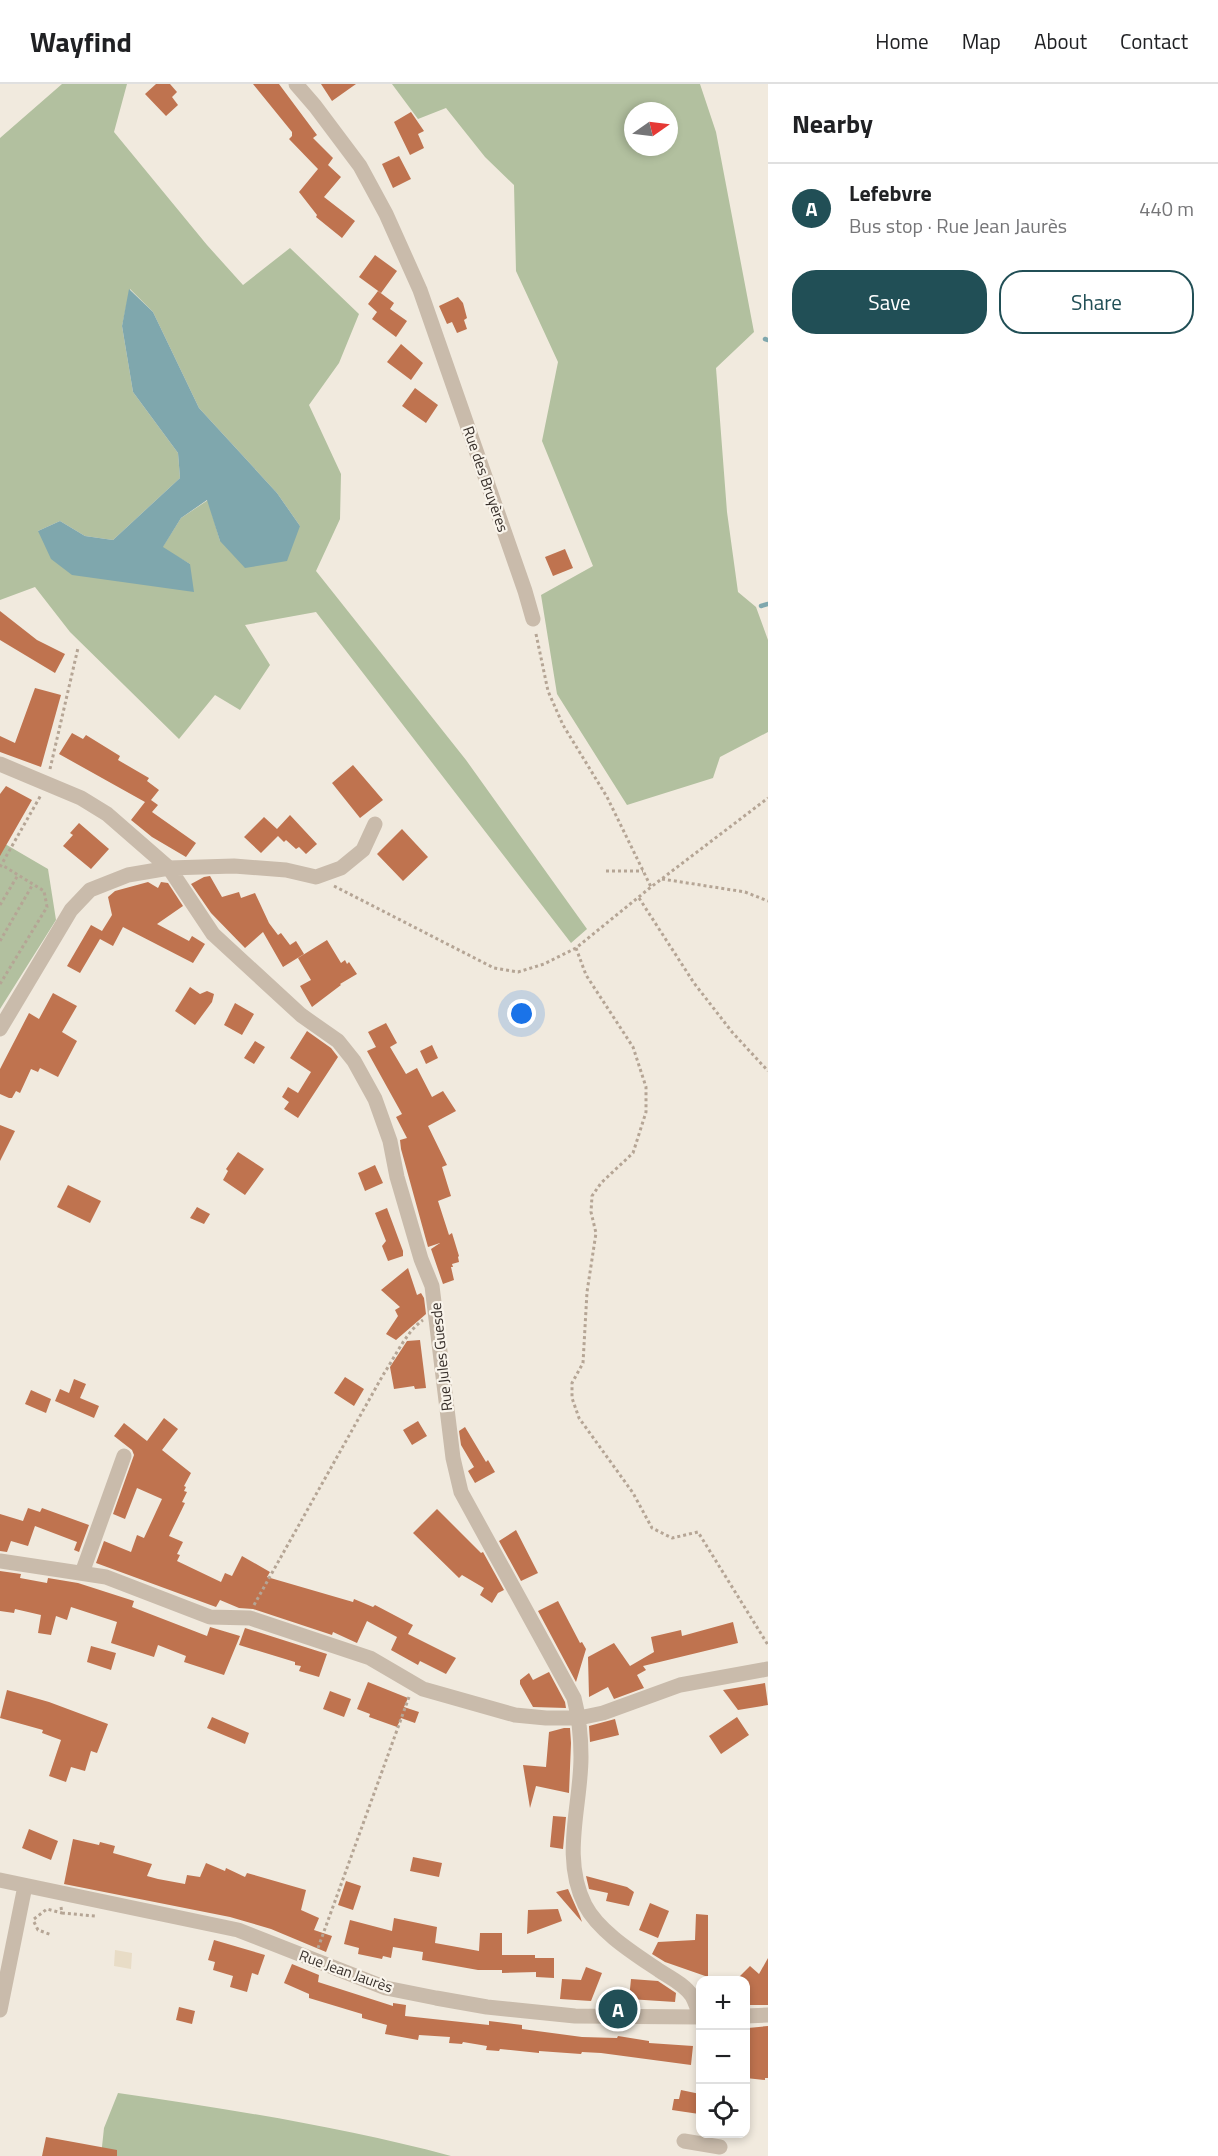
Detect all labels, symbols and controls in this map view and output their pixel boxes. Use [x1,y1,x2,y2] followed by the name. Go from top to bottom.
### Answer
[30,20,132,63] text: Wayfind
[875,25,929,57] text: Home
[962,25,1001,57] text: Map
[1034,25,1087,57] text: About
[1120,25,1188,57] text: Contact
[624,102,678,156] north arrow
[792,104,873,143] text: Nearby
[849,176,932,210] text: Lefebvre
[805,193,818,224] text: A
[1139,193,1194,224] text: 440 m
[849,210,1067,241] text: Bus stop · Rue Jean Jaurès
[792,270,987,334] button: Save
[999,270,1194,334] button: Share
[457,423,515,535] street label: Rue des Bruyères
[507,999,536,1028] your location
[424,1302,458,1412] street label: Rue Jules Guesde
[296,1943,396,1999] street label: Rue Jean Jaurès
[696,1976,750,2138] map controls
[696,1976,750,2030] button: +
[598,1986,638,2032] pin: A
[696,2030,750,2084] button: −
[696,2084,750,2138] button: locate

